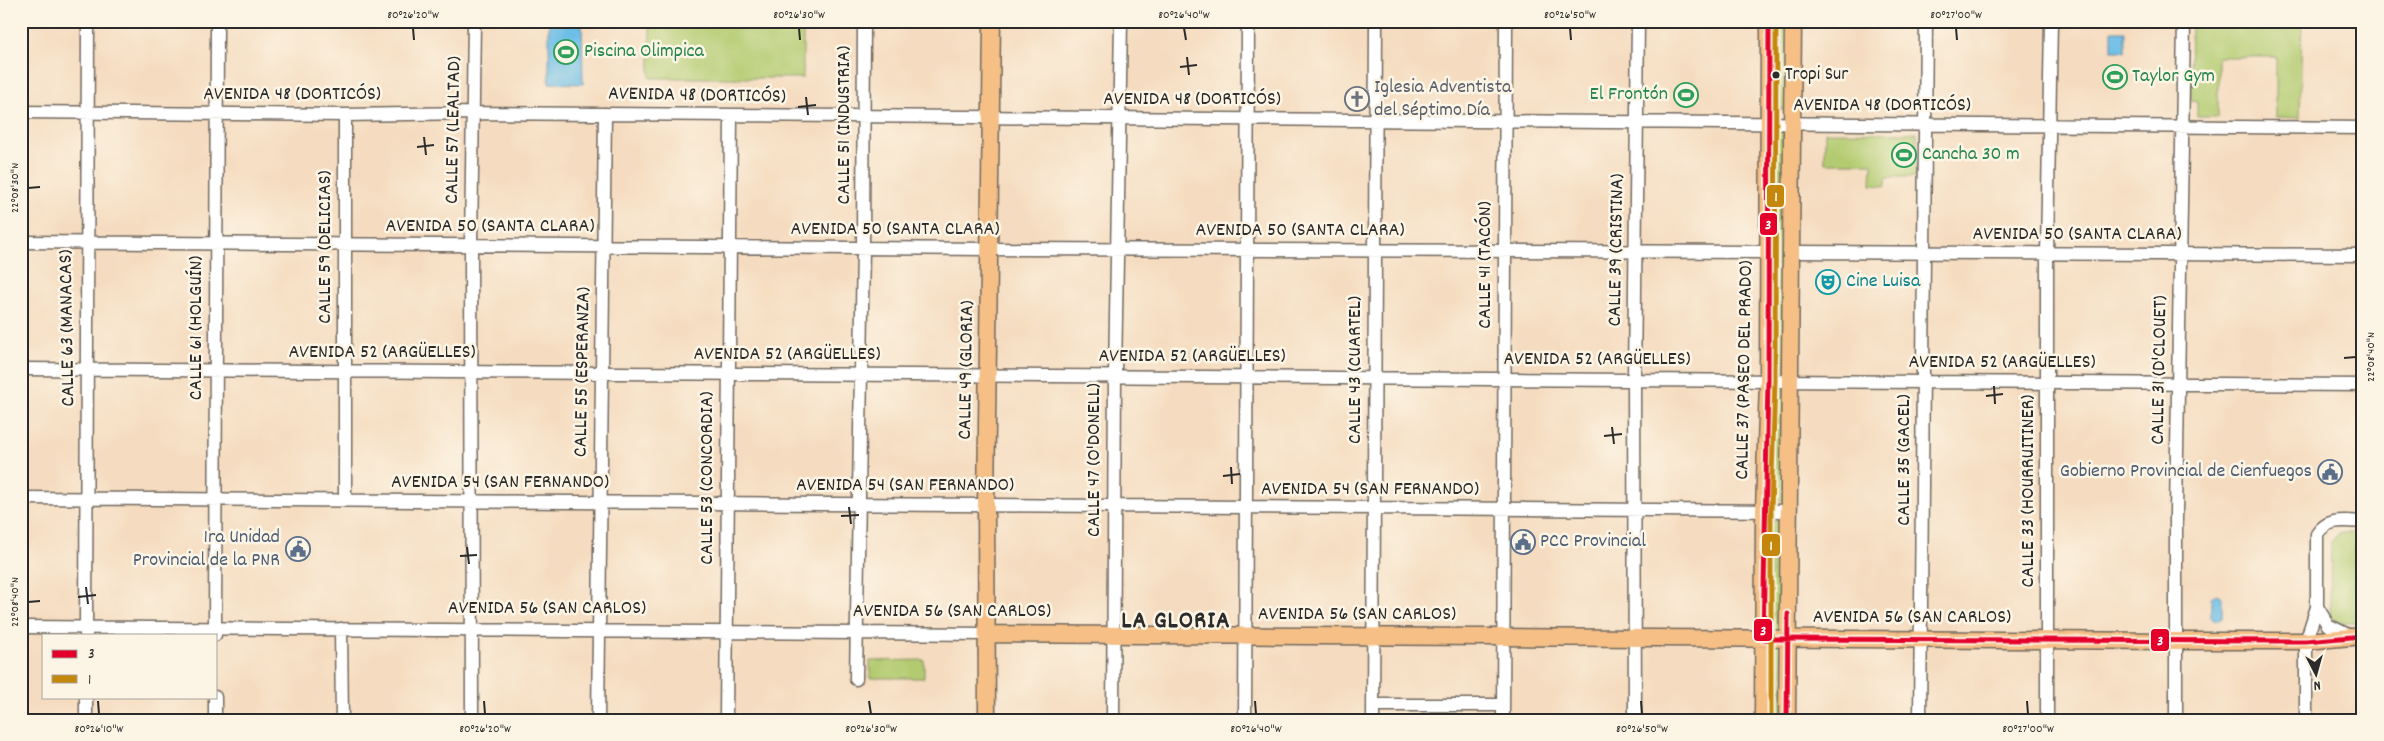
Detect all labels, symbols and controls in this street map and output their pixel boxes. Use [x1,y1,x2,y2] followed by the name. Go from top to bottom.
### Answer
[387,7,439,24] text: 80°26'20"W
[773,7,825,24] text: 80°26'30"W
[1158,7,1210,24] text: 80°26'40"W
[1544,7,1596,24] text: 80°26'50"W
[1930,7,1982,24] text: 80°27'00"W
[584,38,705,66] place label: Piscina Olimpica
[553,39,579,65] sports icon: Piscina Olimpica
[831,46,859,204] street label: CALLE 51 (INDUSTRIA)
[439,56,469,204] street label: CALLE 57 (LEALTAD)
[1785,62,1848,89] place label: Tropi Sur
[2132,63,2215,91] place label: Taylor Gym
[2102,64,2128,90] sports icon: Taylor Gym
[1771,70,1781,80] marker: Tropi Sur
[1374,74,1512,125] place label: Iglesia Adventista del Séptimo Día
[608,80,786,112] street label: AVENIDA 48 (DORTICÓS)
[203,81,381,109] street label: AVENIDA 48 (DORTICÓS)
[1590,81,1668,109] place label: El Frontón
[1673,82,1699,108] sports icon: El Frontón
[1103,86,1281,114] street label: AVENIDA 48 (DORTICÓS)
[1344,86,1370,112] church icon: Iglesia Adventista del Séptimo Día
[1793,92,1971,120] street label: AVENIDA 48 (DORTICÓS)
[1922,141,2020,169] place label: Cancha 30 m
[1891,142,1917,168] sports icon: Cancha 30 m
[7,163,24,213] text: 22°08'30"N
[312,170,340,324] street label: CALLE 59 (DELICIAS)
[1602,173,1632,327] street label: CALLE 39 (CRISTINA)
[1766,184,1785,208] line badge: 1
[1774,188,1778,208] text: 1
[1472,201,1500,329] street label: CALLE 41 (TACÓN)
[1759,212,1778,236] line badge: 3
[385,213,595,241] street label: AVENIDA 50 (SANTA CLARA)
[790,216,1000,244] street label: AVENIDA 50 (SANTA CLARA)
[1765,216,1771,236] text: 3
[1195,217,1405,245] street label: AVENIDA 50 (SANTA CLARA)
[1972,221,2182,249] street label: AVENIDA 50 (SANTA CLARA)
[53,249,83,407] street label: CALLE 63 (MANACAS)
[183,256,211,400] street label: CALLE 61 (HOLGUÍN)
[1729,260,1761,480] street label: CALLE 37 (PASEO DEL PRADO)
[1846,268,1921,296] place label: Cine Luisa
[1815,269,1841,295] theatre icon: Cine Luisa
[568,287,598,457] street label: CALLE 55 (ESPERANZA)
[2145,295,2175,445] street label: CALLE 31 (D'CLOUET)
[1342,296,1370,444] street label: CALLE 43 (CUARTEL)
[952,300,982,440] street label: CALLE 49 (GLORIA)
[2363,332,2380,382] text: 22°08'40"N
[288,339,476,367] street label: AVENIDA 52 (ARGÜELLES)
[693,341,881,369] street label: AVENIDA 52 (ARGÜELLES)
[1098,343,1286,371] street label: AVENIDA 52 (ARGÜELLES)
[1503,346,1691,374] street label: AVENIDA 52 (ARGÜELLES)
[1908,349,2096,377] street label: AVENIDA 52 (ARGÜELLES)
[1081,383,1109,537] street label: CALLE 47 (O'DONELL)
[694,391,722,565] street label: CALLE 53 (CONCORDIA)
[1891,394,1919,526] street label: CALLE 35 (GACEL)
[2015,395,2043,587] street label: CALLE 33 (HOURRUITINER)
[2060,458,2312,486] place label: Gobierno Provincial de Cienfuegos
[2317,459,2343,485] public building icon: Gobierno Provincial de Cienfuegos
[391,469,609,497] street label: AVENIDA 54 (SAN FERNANDO)
[796,472,1014,500] street label: AVENIDA 54 (SAN FERNANDO)
[1261,476,1479,504] street label: AVENIDA 54 (SAN FERNANDO)
[133,524,280,575] place label: 1ra Unidad Provincial de la PNR
[1540,528,1646,556] place label: PCC Provincial
[1510,529,1536,555] public building icon: PCC Provincial
[1761,533,1781,557] line badge: 1
[285,536,311,562] public building icon: 1ra Unidad Provincial de la PNR
[1769,537,1773,557] text: 1
[7,577,24,627] text: 22°08'40"N
[448,595,646,623] street label: AVENIDA 56 (SAN CARLOS)
[853,598,1051,626] street label: AVENIDA 56 (SAN CARLOS)
[1258,601,1456,629] street label: AVENIDA 56 (SAN CARLOS)
[1121,604,1231,640] district label: LA GLORIA
[1813,604,2011,632] street label: AVENIDA 56 (SAN CARLOS)
[1753,618,1773,642] line badge: 3
[1760,622,1766,642] text: 3
[2150,628,2170,652] line badge: 3
[2157,632,2163,652] text: 3
[42,634,218,698] legend
[88,644,95,666] text: 3
[2292,648,2342,698] north arrow
[88,670,91,692] text: 1
[2313,675,2322,695] text: N
[74,721,124,738] text: 80°26'10"W
[459,721,511,738] text: 80°26'20"W
[845,721,897,738] text: 80°26'30"W
[1230,721,1282,738] text: 80°26'40"W
[1616,721,1668,738] text: 80°26'50"W
[2002,721,2054,738] text: 80°27'00"W

